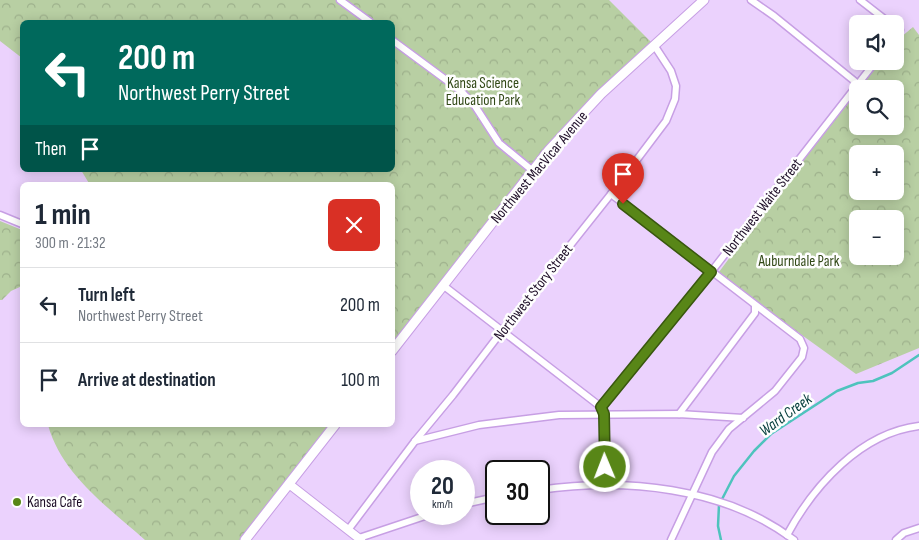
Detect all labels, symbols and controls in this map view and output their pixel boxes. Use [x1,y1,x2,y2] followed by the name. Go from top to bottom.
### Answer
[849,15,904,265] map controls
[849,15,904,70] button: sound
[118,37,195,80] text: 200 m
[35,40,100,105] icon: left
[446,74,521,110] park label: Kansa Science Education Park
[118,80,290,107] text: Northwest Perry Street
[849,80,904,135] button: search
[487,107,592,228] street label: Northwest MacVicar Avenue
[76,135,104,163] icon: arrive
[35,138,66,161] text: Then
[849,145,904,200] button: +
[602,153,644,204] pin
[718,154,807,260] street label: Northwest Waite Street
[609,160,637,188] icon: arrive
[35,197,91,233] text: 1 min
[328,199,380,251] button: close
[849,210,904,265] button: −
[35,234,106,253] text: 300 m · 21:32
[490,240,577,344] street label: Northwest Story Street
[757,252,840,271] park label: Auburndale Park
[78,284,135,307] text: Turn left
[35,291,63,319] icon: left
[340,294,380,317] text: 200 m
[78,307,203,326] text: Northwest Perry Street
[35,366,63,394] icon: arrive
[78,369,216,392] text: Arrive at destination
[341,369,380,392] text: 100 m
[756,389,817,441] water label: Ward Creek
[578,440,630,492] position arrow
[485,460,550,525] speed limit sign: 30
[431,471,454,502] text: 20
[27,493,82,512] place label: Kansa Cafe
[11,496,23,508] marker: Kansa Cafe
[432,497,453,512] text: km/h

